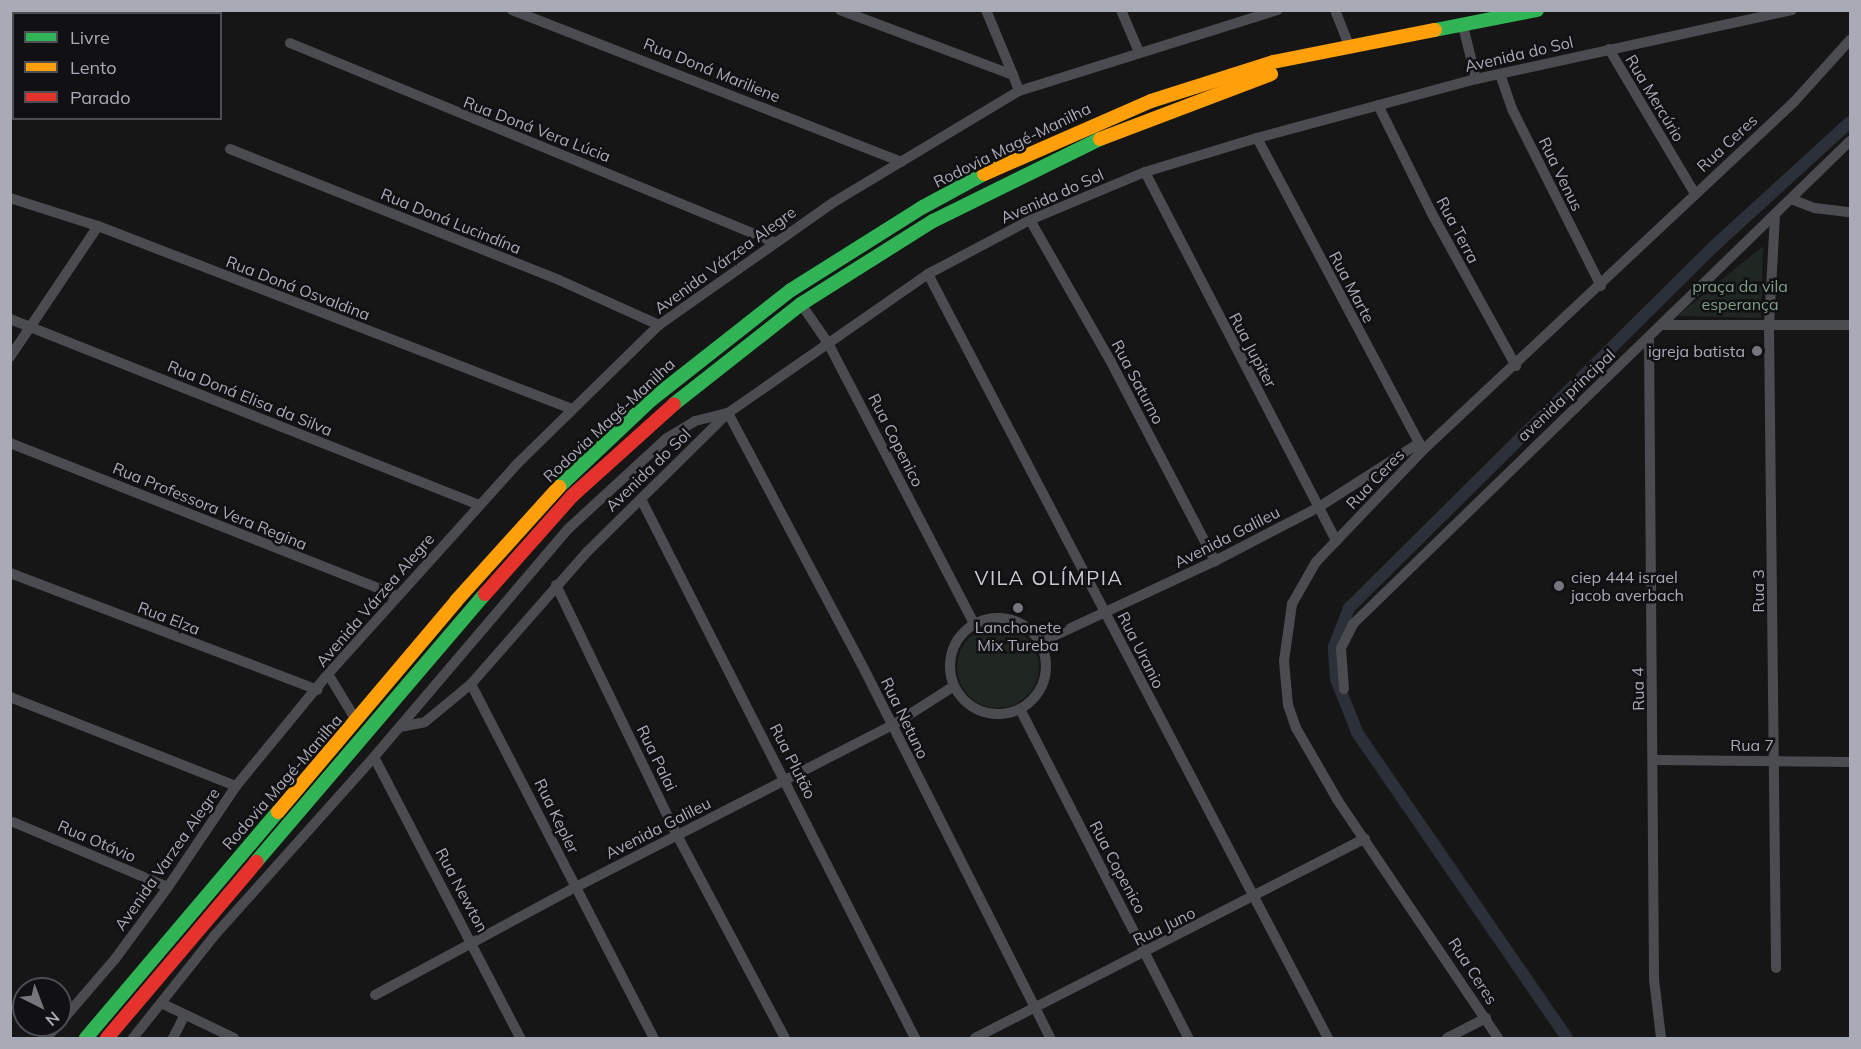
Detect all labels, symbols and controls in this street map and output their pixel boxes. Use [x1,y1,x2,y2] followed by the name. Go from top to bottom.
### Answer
[12,12,222,120] legend
[70,26,110,49] text: Livre
[1463,32,1575,76] street label: Avenida do Sol
[641,34,783,106] street label: Rua Doná Mariliene
[1622,51,1688,145] street label: Rua Mercúrio
[70,56,117,79] text: Lento
[70,86,130,109] text: Parado
[461,92,613,166] street label: Rua Doná Vera Lúcia
[930,99,1094,191] street label: Rodovia Magé-Manilha
[1693,110,1761,176] street label: Rua Ceres
[1535,134,1587,214] street label: Rua Venus
[997,165,1107,227] street label: Avenida do Sol
[378,184,524,258] street label: Rua Doná Lucindína
[1433,194,1483,266] street label: Rua Terra
[650,202,800,318] street label: Avenida Várzea Alegre
[1325,248,1379,326] street label: Rua Marte
[223,252,373,324] street label: Rua Doná Osvaldina
[1692,276,1788,314] park label: praça da vila esperança
[1225,309,1281,391] street label: Rua Jupiter
[1108,337,1168,427] street label: Rua Saturno
[1648,341,1745,361] place label: igreja batista
[1750,344,1764,358] marker: igreja batista
[1513,345,1619,445] street label: avenida principal
[539,354,679,486] street label: Rodovia Magé-Manilha
[165,356,335,440] street label: Rua Doná Elisa da Silva
[864,390,928,490] street label: Rua Copenico
[601,425,695,515] street label: Avenida do Sol
[1342,445,1408,513] street label: Rua Ceres
[110,458,310,554] street label: Rua Professora Vera Regina
[1171,502,1283,572] street label: Avenida Galileu
[312,529,438,671] street label: Avenida Várzea Alegre
[974,565,1124,589] district label: VILA OLÍMPIA
[1571,567,1684,605] place label: ciep 444 israel jacob averbach
[1748,569,1768,613] street label: Rua 3
[1552,579,1566,593] marker: ciep 444 israel jacob averbach
[135,597,203,639] street label: Rua Elza
[1011,601,1025,615] marker: Lanchonete Mix Tureba
[1114,608,1168,692] street label: Rua Uranio
[975,617,1061,655] place label: Lanchonete Mix Tureba
[1628,667,1648,711] street label: Rua 4
[877,674,933,762] street label: Rua Netuno
[218,711,346,853] street label: Rodovia Magé-Manilha
[766,720,820,802] street label: Rua Plutão
[633,722,681,794] street label: Rua Palai
[1730,735,1774,755] street label: Rua 7
[531,776,583,856] street label: Rua Kepler
[110,784,224,934] street label: Avenida Varzea Alegre
[602,793,714,863] street label: Avenida Galileu
[55,816,139,866] street label: Rua Otávio
[1086,817,1150,917] street label: Rua Copenico
[432,845,492,935] street label: Rua Newton
[1130,903,1198,949] street label: Rua Juno
[1444,934,1502,1008] street label: Rua Ceres
[12,977,72,1037] north arrow
[42,1007,64,1030] text: N

